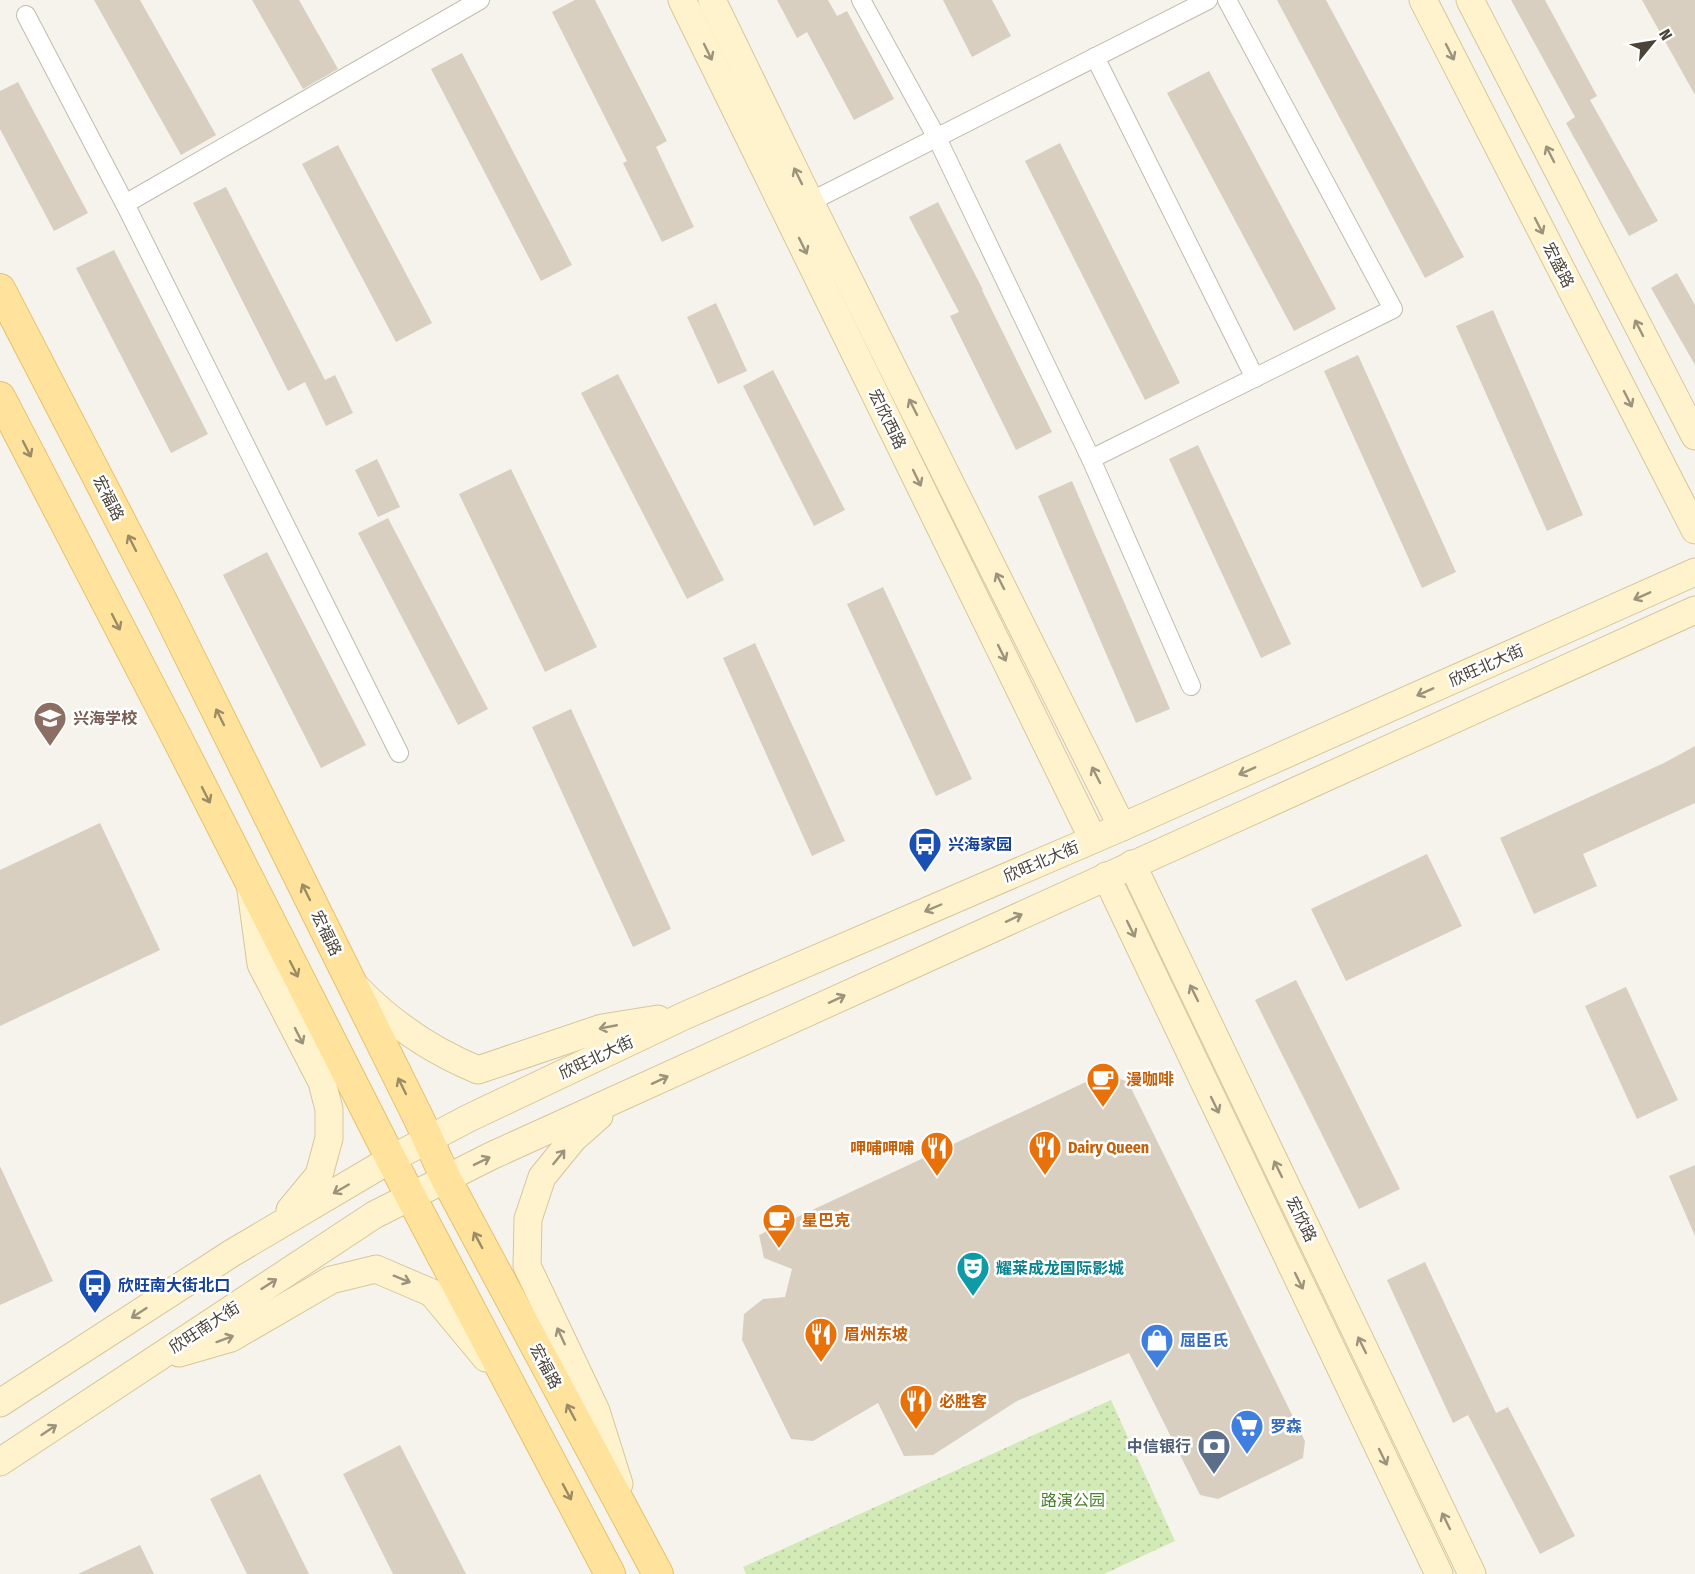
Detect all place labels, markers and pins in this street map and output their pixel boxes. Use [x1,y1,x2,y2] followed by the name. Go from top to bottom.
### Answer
[32,700,68,747] school or university icon: 兴海学校
[73,709,138,728] place label: 兴海学校
[907,826,943,873] bus stop icon: 兴海家园
[948,835,1012,854] place label: 兴海家园
[1085,1061,1121,1108] cafe icon: 漫咖啡
[1126,1070,1174,1089] place label: 漫咖啡
[1027,1129,1063,1176] restaurant icon: Dairy Queen
[919,1130,955,1177] restaurant icon: 呷哺呷哺
[1068,1138,1149,1157] place label: Dairy Queen
[850,1139,914,1158] place label: 呷哺呷哺
[761,1202,797,1249] cafe icon: 星巴克
[802,1211,850,1230] place label: 星巴克
[955,1250,991,1297] theatre icon: 耀莱成龙国际影城
[996,1259,1124,1278] place label: 耀莱成龙国际影城
[77,1267,113,1314] bus stop icon: 欣旺南大街北口
[118,1276,230,1295] place label: 欣旺南大街北口
[803,1316,839,1363] restaurant icon: 眉州东坡
[1139,1322,1175,1369] shop icon: 屈臣氏
[844,1325,908,1344] place label: 眉州东坡
[1180,1331,1228,1350] place label: 屈臣氏
[898,1383,934,1430] restaurant icon: 必胜客
[939,1392,987,1411] place label: 必胜客
[1229,1408,1265,1455] supermarket icon: 罗森
[1270,1417,1302,1436] place label: 罗森
[1196,1428,1232,1475] bank icon: 中信银行
[1127,1437,1191,1456] place label: 中信银行

